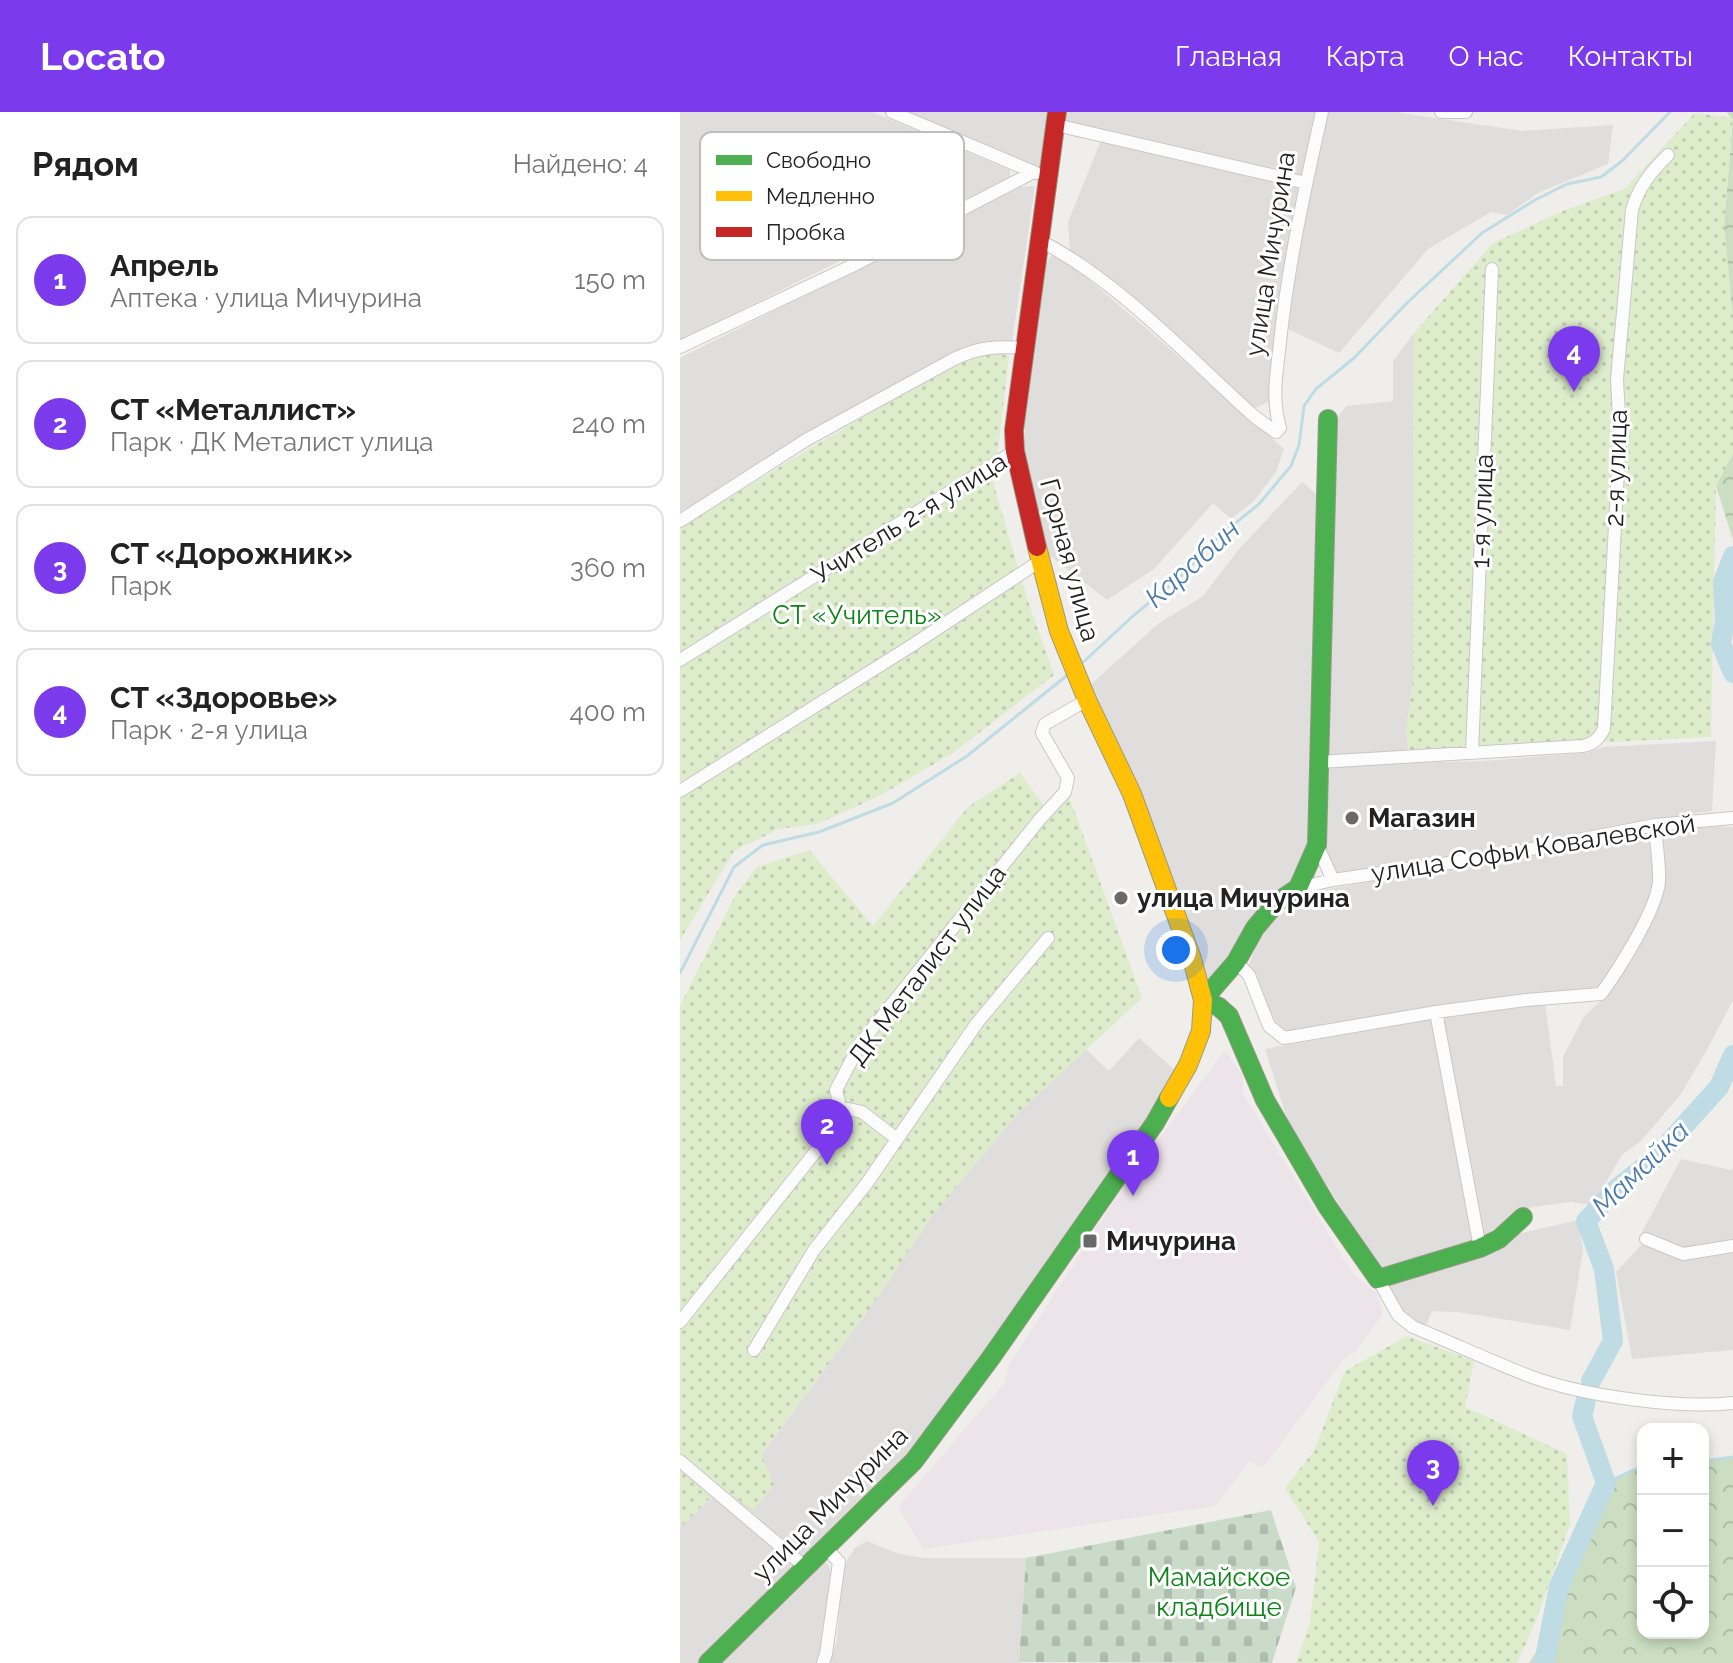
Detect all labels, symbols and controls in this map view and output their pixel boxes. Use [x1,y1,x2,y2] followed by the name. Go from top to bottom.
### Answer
[40,34,166,79] text: Locato
[1175,40,1282,73] text: Главная
[1326,40,1405,73] text: Карта
[1449,40,1524,73] text: О нас
[1568,40,1693,73] text: Контакты
[700,132,964,260] legend
[32,144,139,184] text: Рядом
[766,147,871,173] text: Свободно
[513,149,648,179] text: Найдено: 4
[1239,150,1301,358] street label: улица Мичурина
[766,183,875,209] text: Медленно
[766,219,845,245] text: Пробка
[110,248,219,283] text: Апрель
[54,265,66,295] text: 1
[574,265,646,295] text: 150 m
[110,283,422,313] text: Аптека · улица Мичурина
[1548,326,1600,392] pin: 4
[110,392,356,427] text: СТ «Металлист»
[53,409,67,439] text: 2
[572,409,646,439] text: 240 m
[1599,409,1633,527] street label: 2-я улица
[110,427,433,457] text: Парк · ДК Металист улица
[806,446,1012,590] street label: Учитель 2-я улица
[1465,453,1499,569] street label: 1-я улица
[1034,475,1106,645] street label: Горная улица
[1138,512,1246,614] water label: Карабин
[110,536,353,571] text: СТ «Дорожник»
[53,553,67,583] text: 3
[570,553,646,583] text: 360 m
[110,571,172,601] text: Парк
[772,600,942,630] park label: СТ «Учитель»
[110,680,338,715] text: СТ «Здоровье»
[53,697,67,727] text: 4
[569,697,646,727] text: 400 m
[110,715,308,745] text: Парк · 2-я улица
[1368,803,1476,833] place label: Магазин
[1369,808,1697,888] street label: улица Софьи Ковалевской
[1343,809,1361,827] marker: Магазин
[842,859,1012,1071] street label: ДК Металист улица
[1137,883,1350,913] place label: улица Мичурина
[1112,889,1130,907] marker: улица Мичурина
[1156,930,1196,970] your location
[801,1099,853,1165] pin: 2
[1585,1114,1696,1223] water label: Мамайка
[1107,1130,1159,1196] pin: 1
[1106,1226,1236,1256] place label: Мичурина
[1081,1232,1099,1250] marker: Мичурина
[746,1420,914,1588] street label: улица Мичурина
[1637,1423,1709,1639] map controls
[1637,1423,1709,1495] button: +
[1407,1440,1459,1506] pin: 3
[1637,1495,1709,1567] button: −
[1148,1562,1290,1622] park label: Мамайское кладбище
[1637,1567,1709,1639] button: locate

